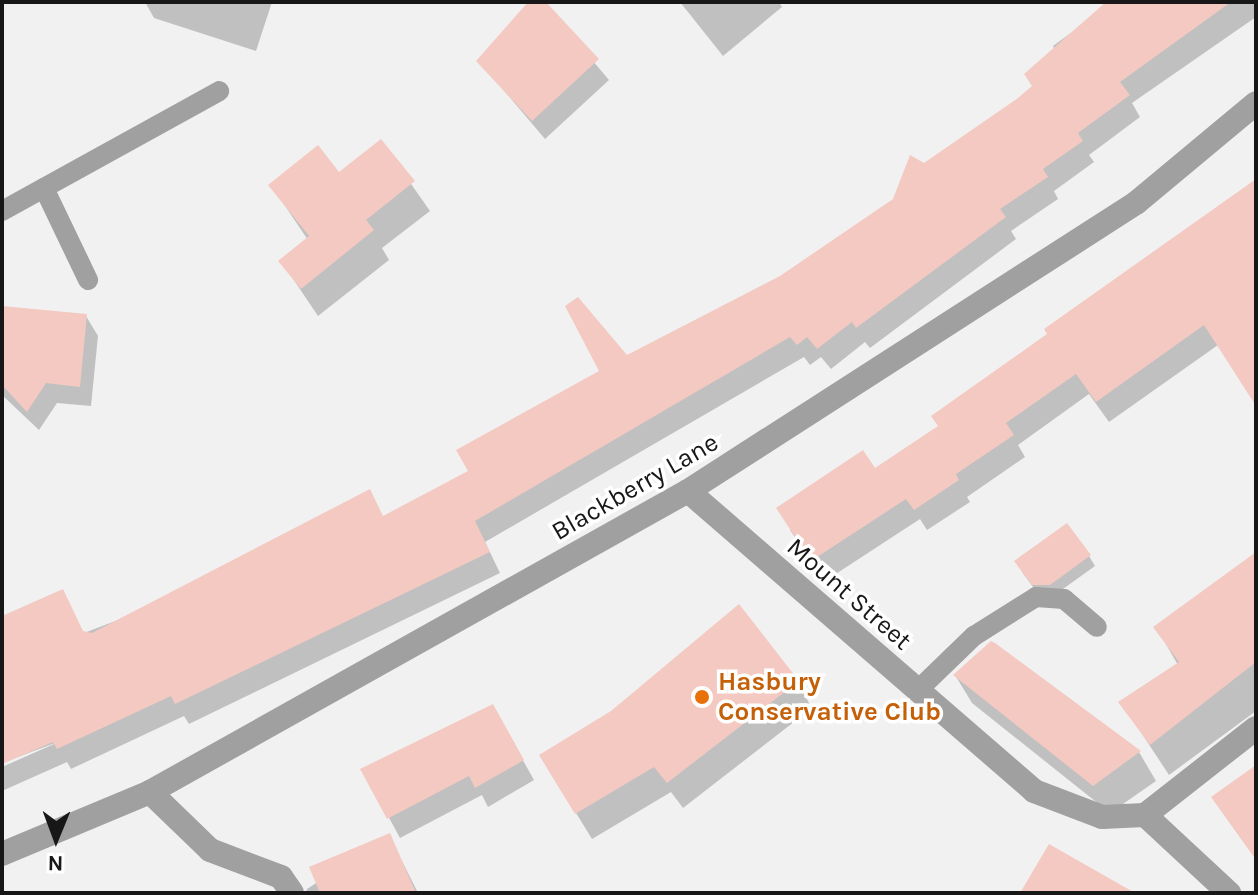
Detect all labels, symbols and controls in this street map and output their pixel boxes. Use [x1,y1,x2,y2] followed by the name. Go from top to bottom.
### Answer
[546,427,724,547] street label: Blackberry Lane
[780,531,918,657] street label: Mount Street
[718,666,941,728] place label: Hasbury Conservative Club
[693,688,711,706] marker: Hasbury Conservative Club
[16,799,96,879] north arrow
[47,850,64,876] text: N

